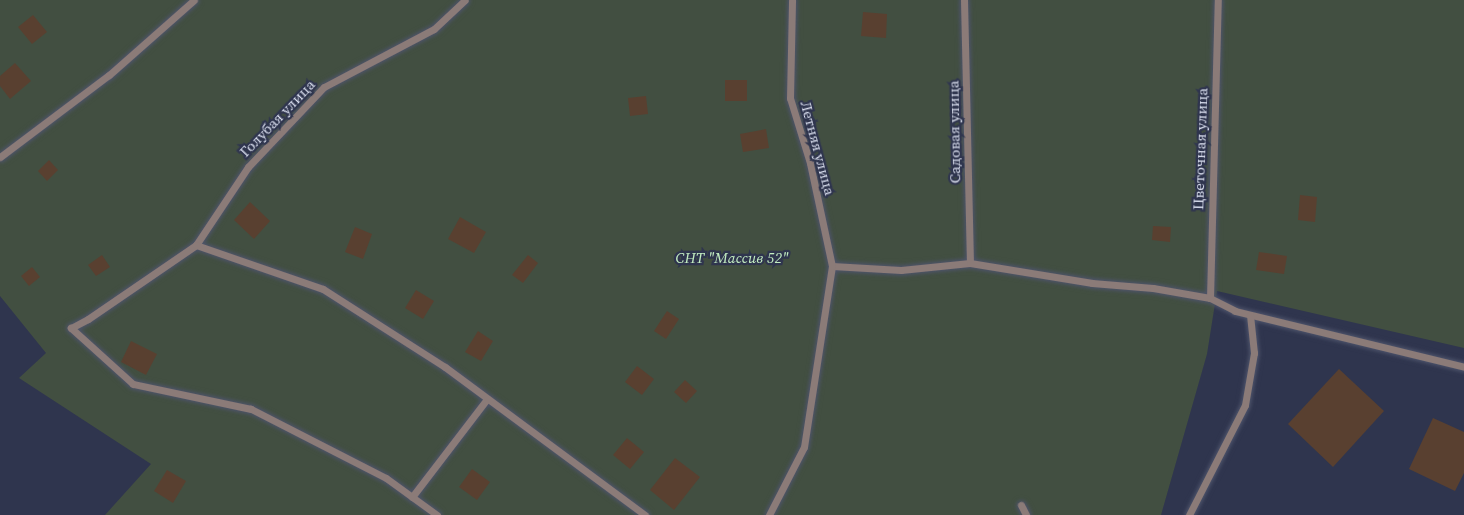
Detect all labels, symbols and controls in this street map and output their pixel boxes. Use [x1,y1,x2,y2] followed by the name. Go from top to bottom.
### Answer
[236,75,318,161] street label: Голубая улица
[944,80,964,184] street label: Садовая улица
[1189,88,1211,210] street label: Цветочная улица
[797,99,839,197] street label: Летняя улица
[676,249,788,267] park label: СНТ "Массив 52"

